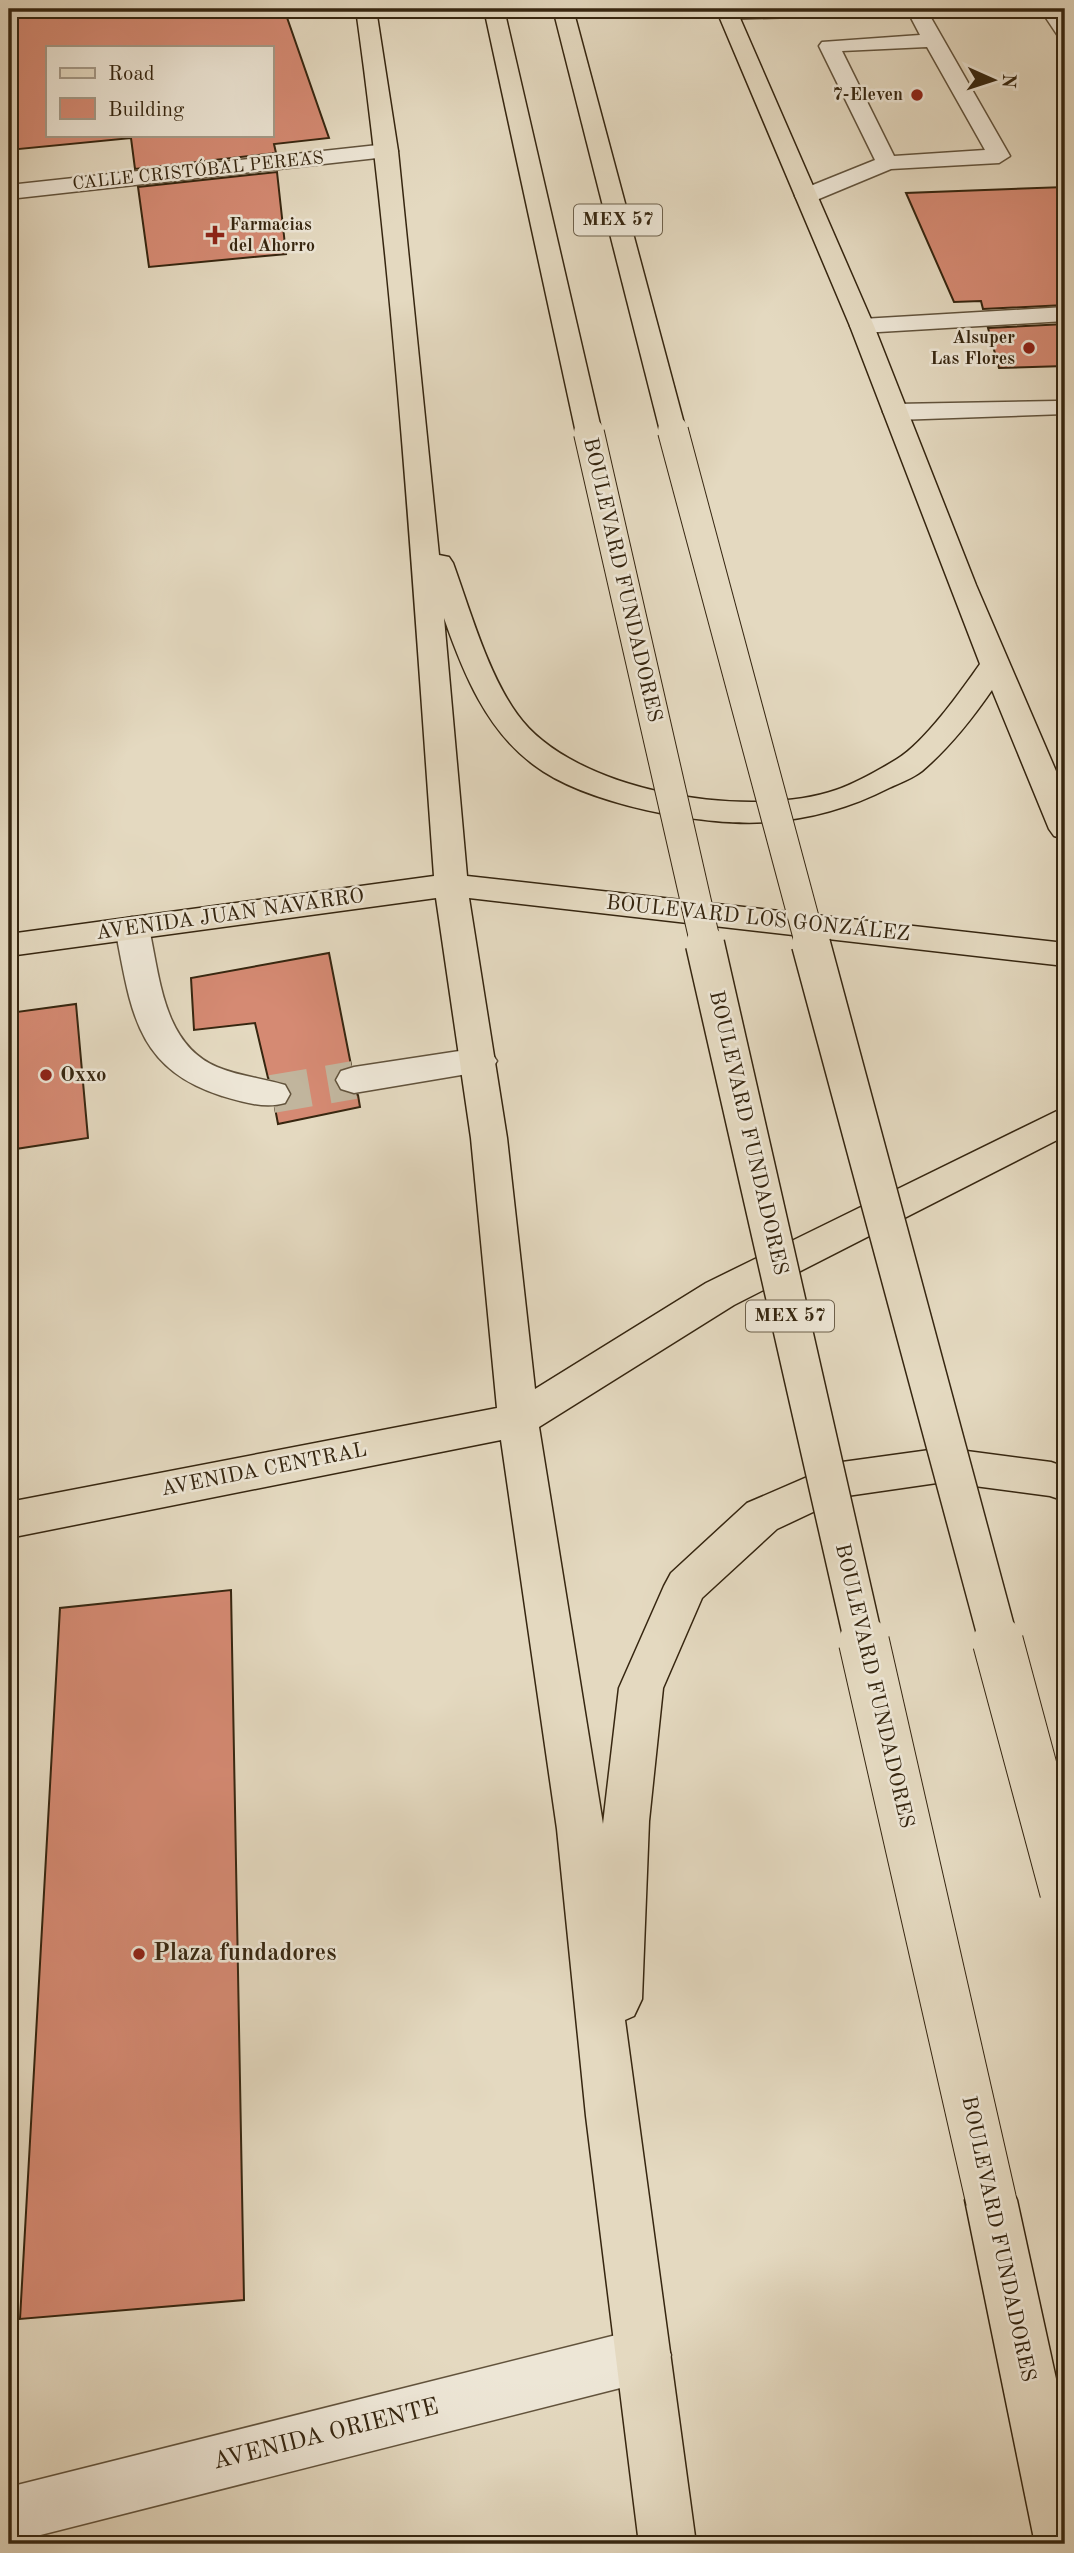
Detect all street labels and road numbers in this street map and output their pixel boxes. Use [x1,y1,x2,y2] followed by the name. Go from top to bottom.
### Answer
[71,144,325,193] street label: CALLE CRISTÓBAL PEREAS
[574,204,662,235] road number: MEX 57
[579,436,665,724] street label: BOULEVARD FUNDADORES
[95,886,365,944] street label: AVENIDA JUAN NAVARRO
[605,889,912,945] street label: BOULEVARD LOS GONZÁLEZ
[705,989,791,1277] street label: BOULEVARD FUNDADORES
[746,1300,834,1332] road number: MEX 57
[159,1440,369,1500] street label: AVENIDA CENTRAL
[831,1542,917,1830] street label: BOULEVARD FUNDADORES
[957,2094,1039,2384] street label: BOULEVARD FUNDADORES
[211,2395,441,2475] street label: AVENIDA ORIENTE

